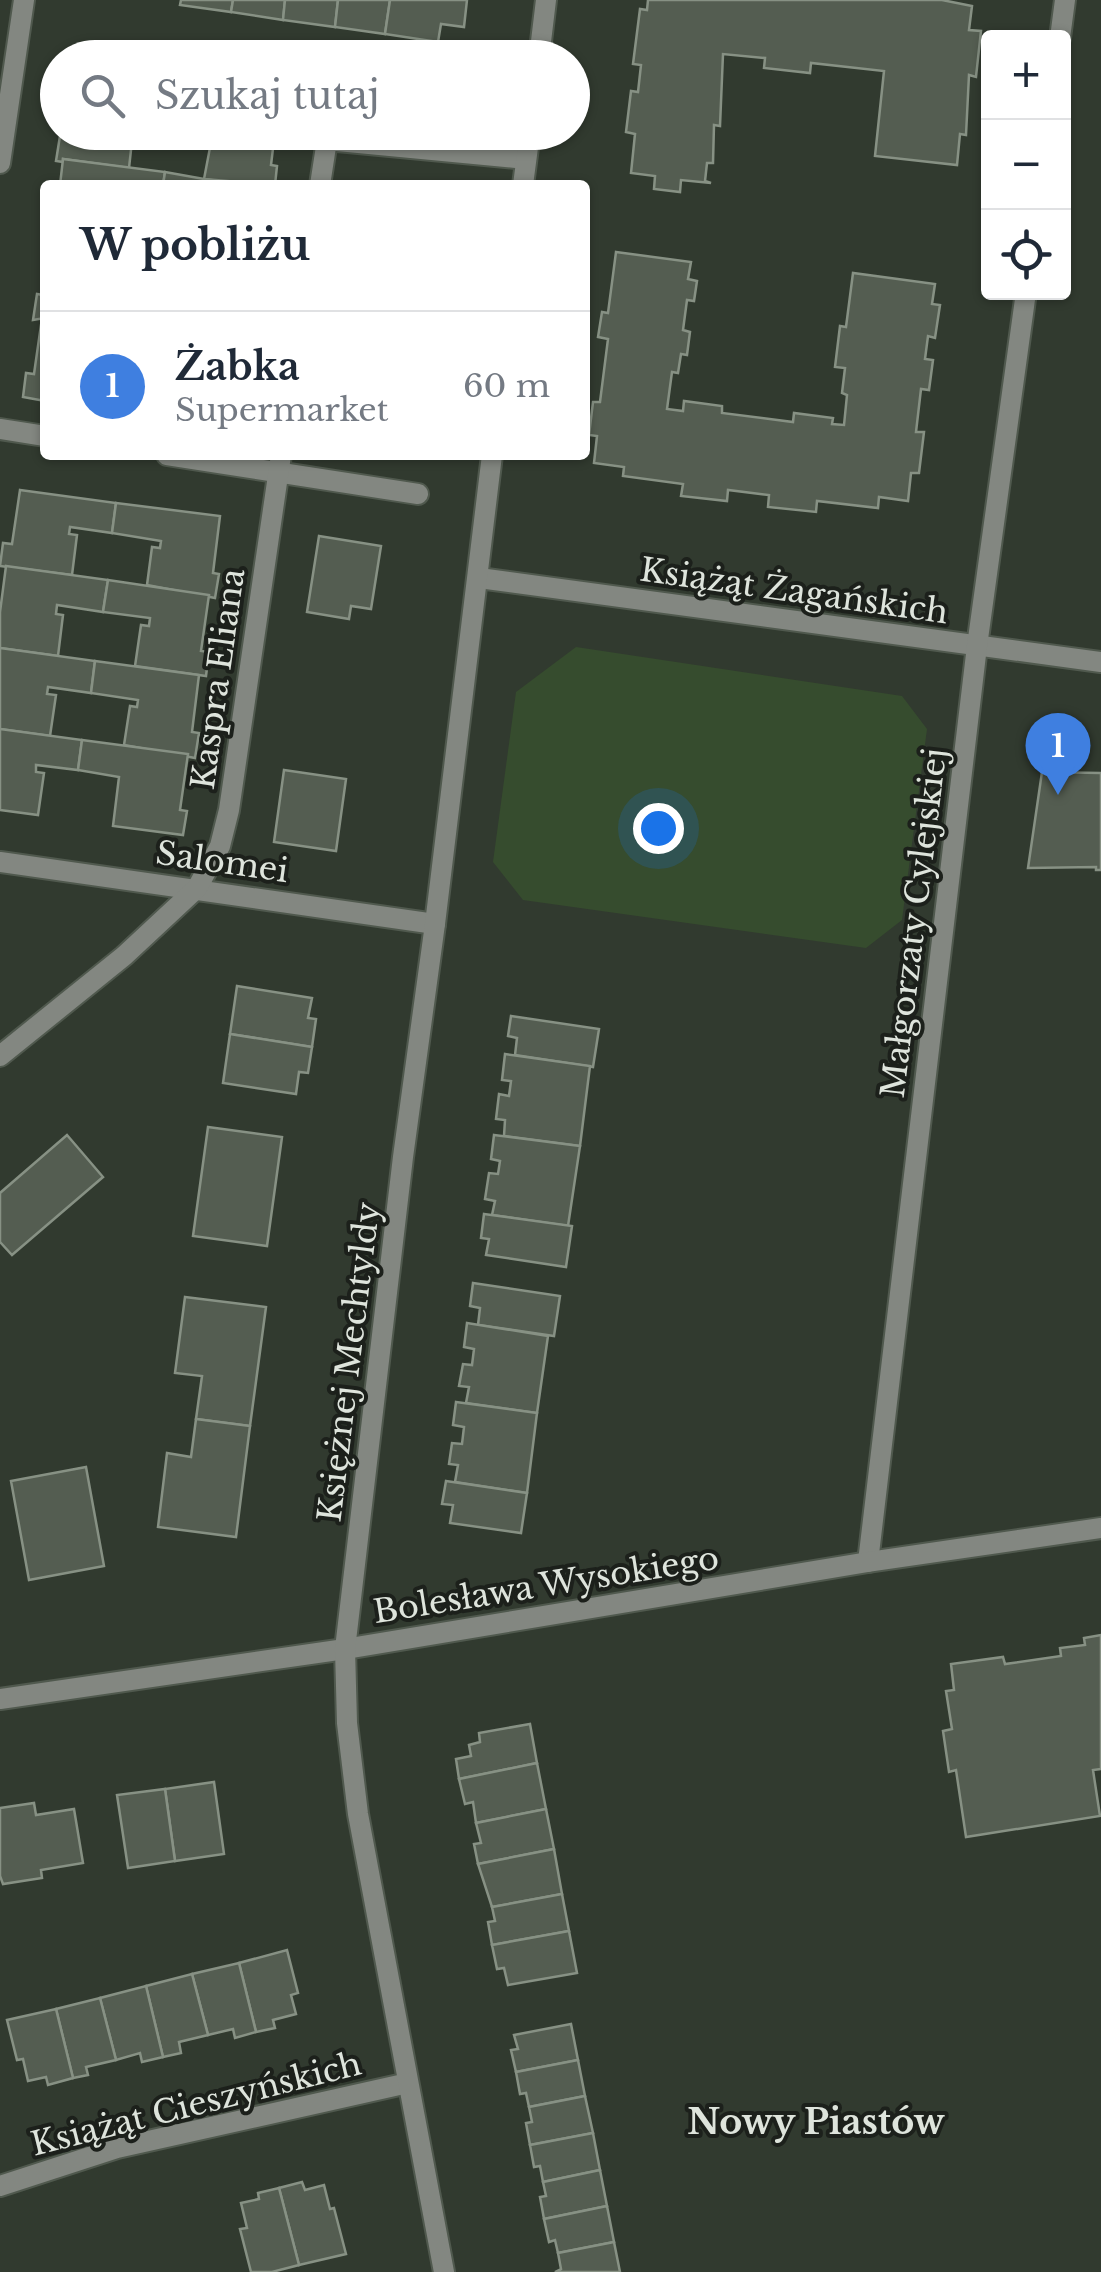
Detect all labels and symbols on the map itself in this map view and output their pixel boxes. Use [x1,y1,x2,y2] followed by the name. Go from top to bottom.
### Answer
[637,550,951,632] street label: Książąt Żagańskich
[183,566,253,792] street label: Kaspra Eliana
[1026,712,1090,795] pin: 1
[873,746,955,1100] street label: Małgorzaty Cylejskiej
[633,803,684,854] your location
[153,833,291,891] street label: Salomei
[310,1199,389,1524] street label: Księżnej Mechtyldy
[370,1538,722,1632] street label: Bolesława Wysokiego
[27,2044,365,2164] street label: Książąt Cieszyńskich
[687,2100,945,2143] district label: Nowy Piastów

